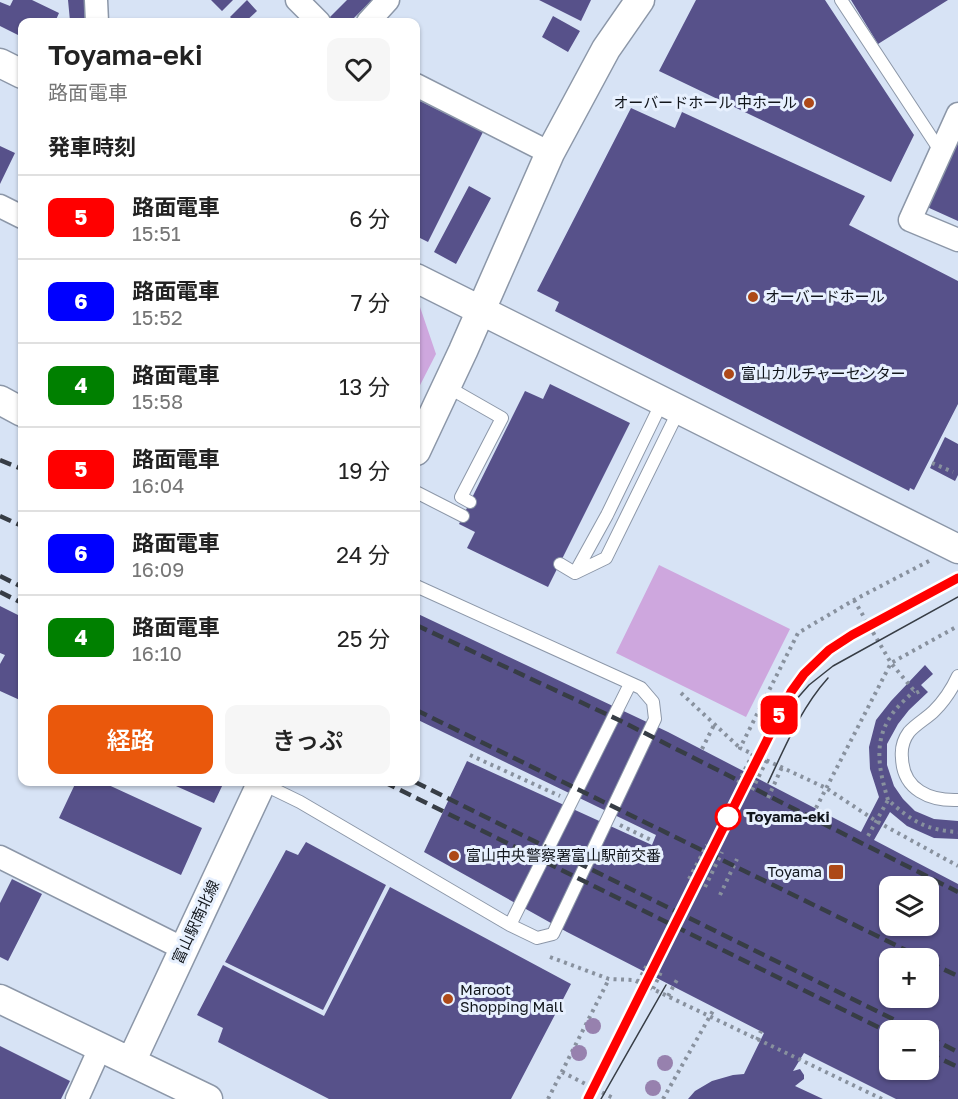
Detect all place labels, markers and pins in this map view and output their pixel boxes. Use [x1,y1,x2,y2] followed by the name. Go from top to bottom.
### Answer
[613,93,797,111] place label: オーバードホール 中ホール
[802,96,816,110] marker: オーバードホール 中ホール
[765,287,885,305] place label: オーバードホール
[746,290,760,304] marker: オーバードホール
[741,364,906,382] place label: 富山カルチャーセンター
[722,367,736,381] marker: 富山カルチャーセンター
[715,804,741,830] marker: Toyama-eki
[746,807,830,825] place label: Toyama-eki
[466,846,661,864] place label: 富山中央警察署富山駅前交番
[447,849,461,863] marker: 富山中央警察署富山駅前交番
[767,862,822,880] place label: Toyama
[827,863,845,881] marker: Toyama
[460,980,564,1015] place label: Maroot Shopping Mall
[441,992,455,1006] marker: Maroot Shopping Mall

